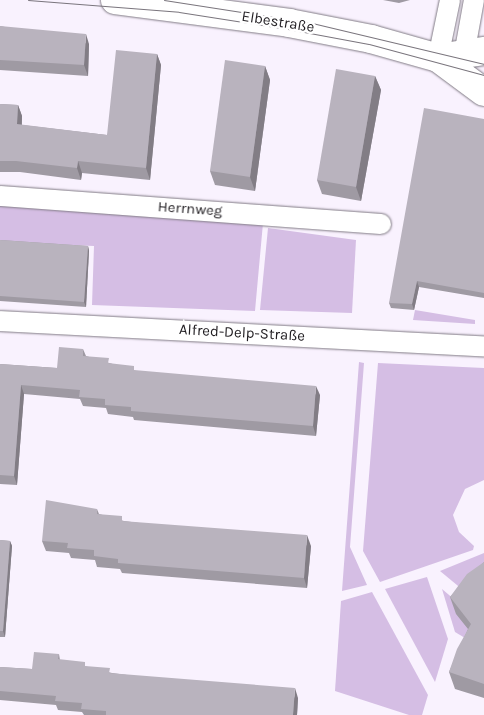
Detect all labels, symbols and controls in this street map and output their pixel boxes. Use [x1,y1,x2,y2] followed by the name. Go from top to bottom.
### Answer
[240,7,316,37] street label: Elbestraße
[157,198,223,220] street label: Herrnweg
[178,321,306,345] street label: Alfred-Delp-Straße

